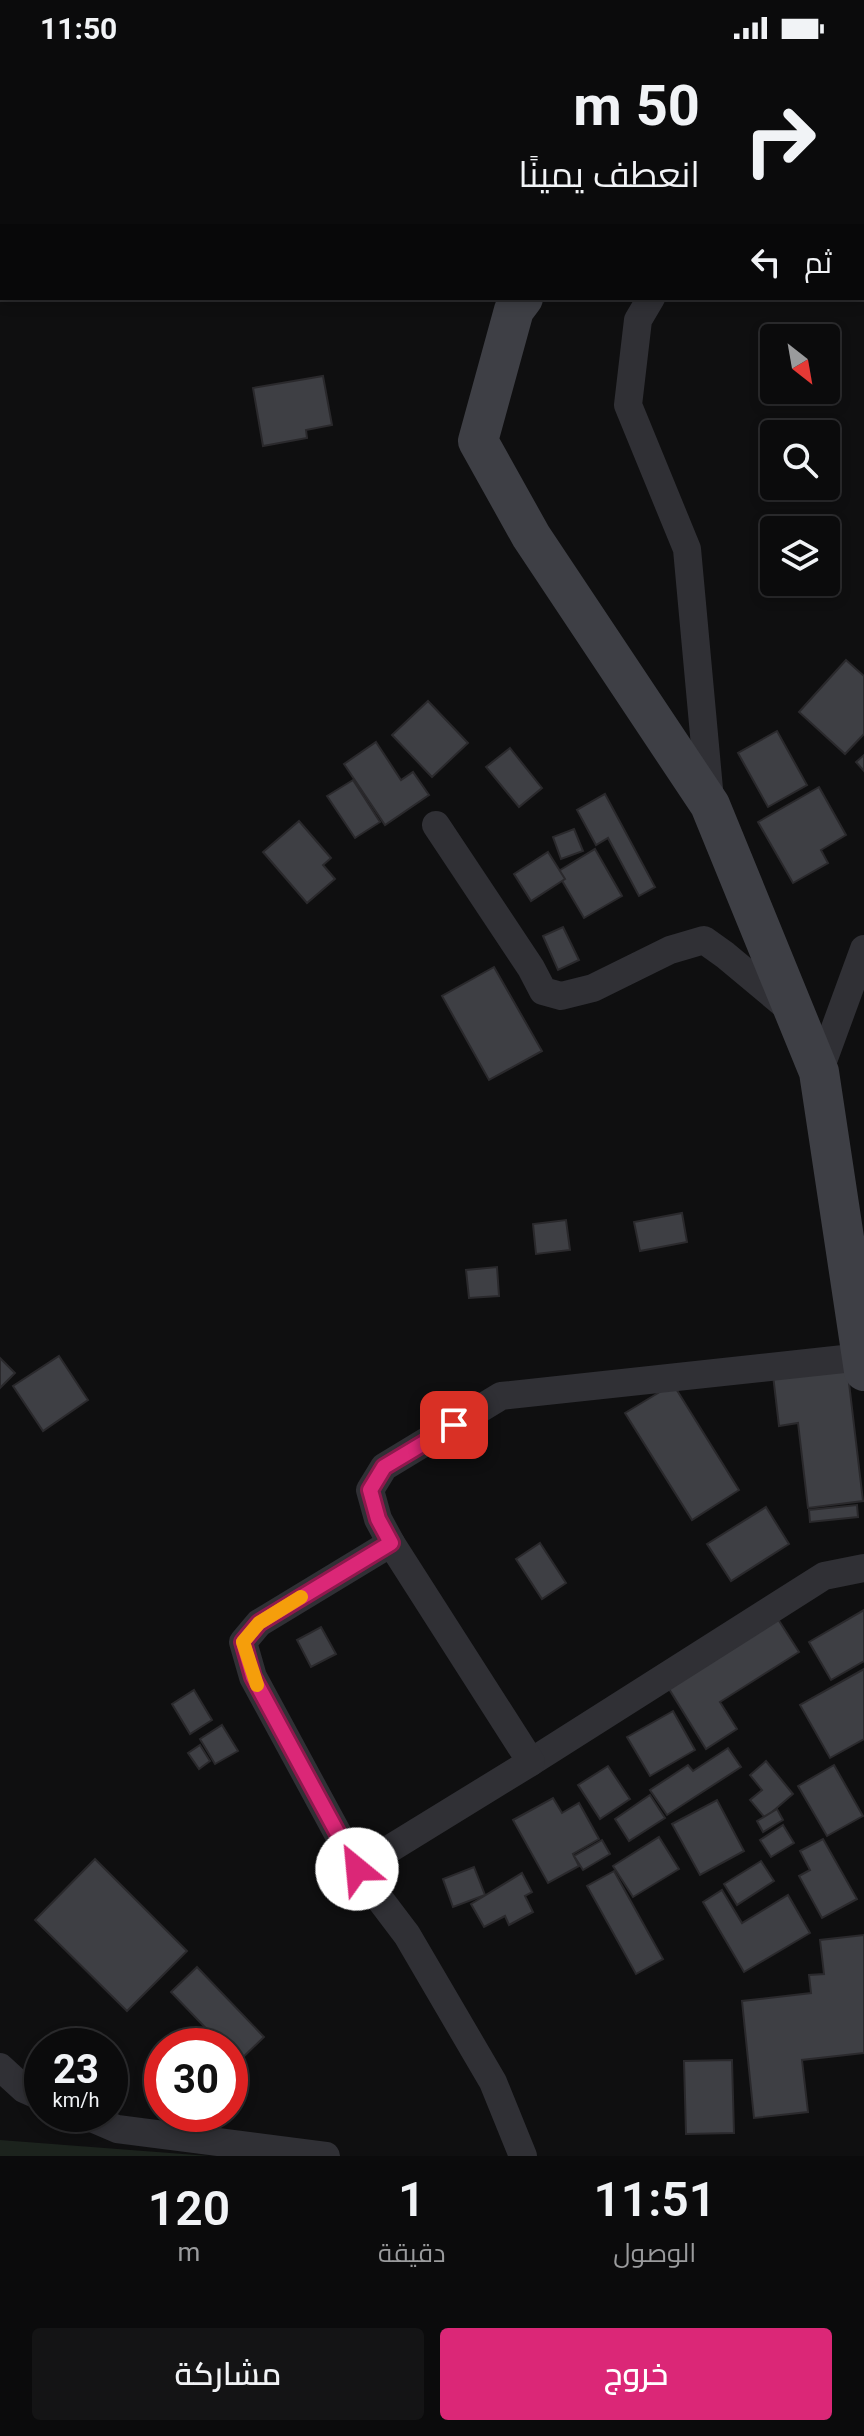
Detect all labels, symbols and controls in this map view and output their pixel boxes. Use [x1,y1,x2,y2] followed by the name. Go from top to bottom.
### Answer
[40,11,117,46] text: 11:50
[573,73,700,139] text: 50 m
[728,88,832,192] icon: right
[518,154,700,196] text: انعطف يمينًا
[744,240,788,284] icon: left
[804,245,832,280] text: ثم
[760,324,840,404] north arrow
[760,324,840,596] map controls
[760,420,840,500] button: search
[760,516,840,596] button: layers
[420,1391,488,1459] pin
[432,1403,476,1447] icon: arrive
[315,1827,399,1911] position arrow
[144,2028,248,2132] speed limit sign: 30
[53,2046,99,2093] text: 23
[53,2088,99,2112] text: km/h
[398,2171,425,2228] text: 1
[593,2171,716,2228] text: 11:51
[148,2180,230,2237] text: 120
[178,2237,200,2267] text: m
[378,2238,446,2268] text: دقيقة
[613,2238,696,2268] text: الوصول
[32,2328,424,2420] button: مشاركة
[440,2328,832,2420] button: خروج

